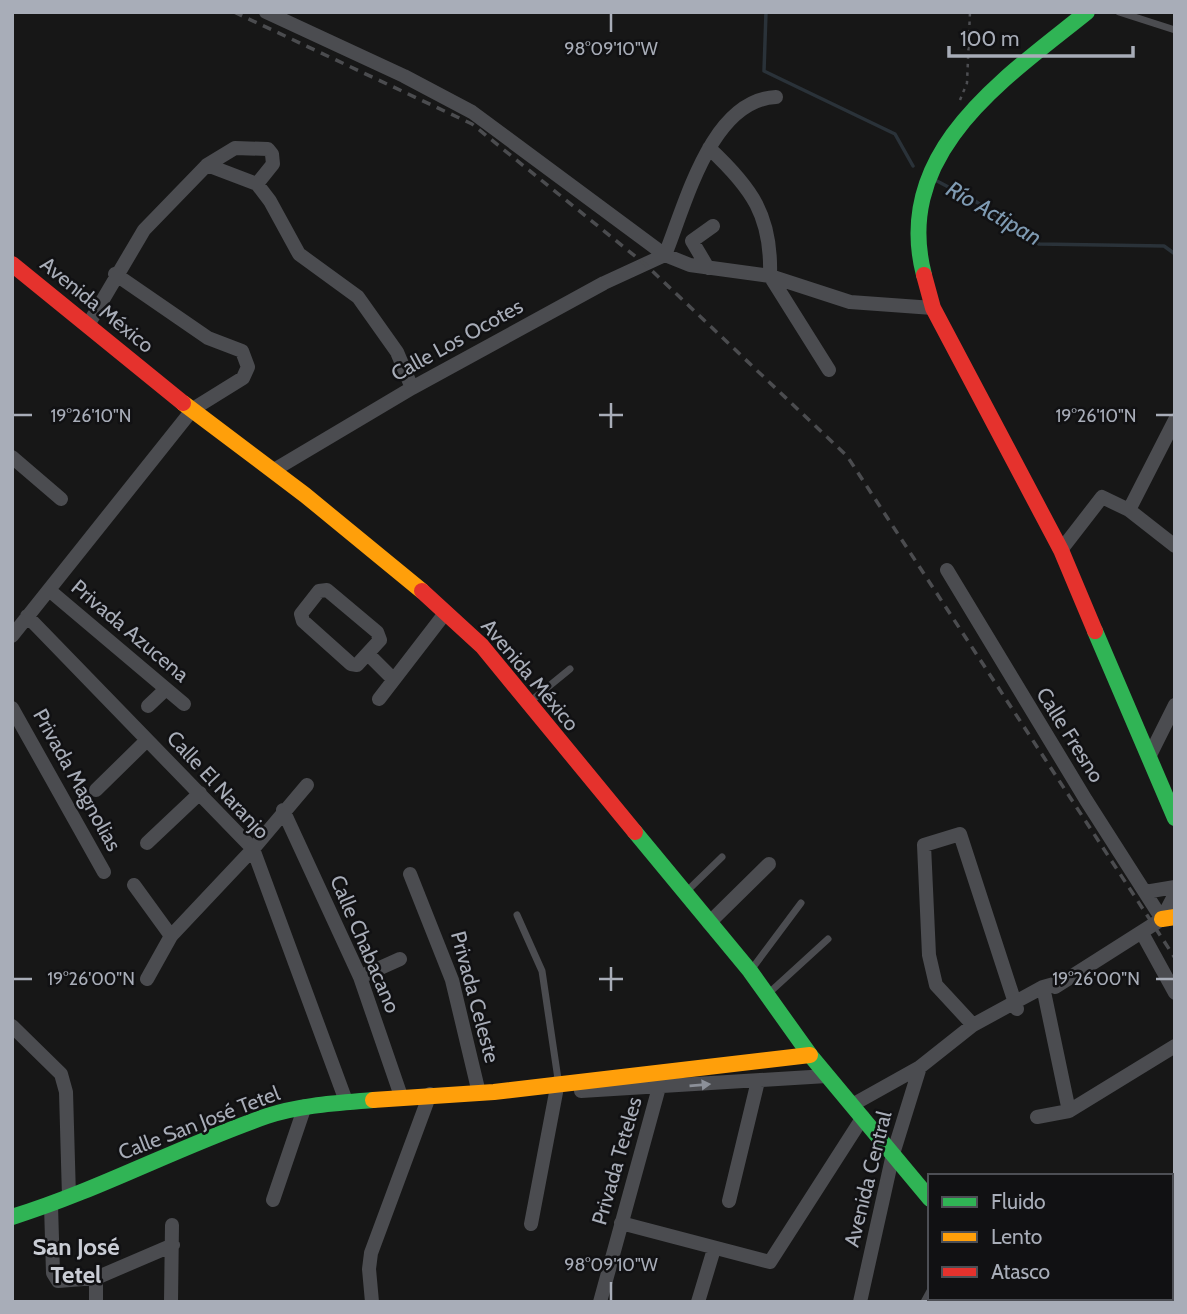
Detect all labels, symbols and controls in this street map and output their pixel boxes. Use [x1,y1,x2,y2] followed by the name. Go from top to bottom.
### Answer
[949,14,1133,58] scale bar
[960,26,1019,51] text: 100 m
[564,38,658,60] text: 98°09'10"W
[942,175,1046,251] water label: Río Actipan
[36,251,159,358] street label: Avenida México
[386,293,527,386] street label: Calle Los Ocotes
[51,405,131,427] text: 19°26'10"N
[1056,405,1136,427] text: 19°26'10"N
[67,574,194,687] street label: Privada Azucena
[476,614,584,736] street label: Avenida México
[1031,683,1109,787] street label: Calle Fresno
[28,704,127,855] street label: Privada Magnolias
[161,725,275,845] street label: Calle El Naranjo
[325,871,406,1017] street label: Calle Chabacano
[446,928,505,1066] street label: Privada Celeste
[47,968,135,990] text: 19°26'00"N
[1052,968,1140,990] text: 19°26'00"N
[689,1079,711,1090] one-way arrow
[115,1080,283,1165] street label: Calle San José Tetel
[586,1094,647,1228] street label: Privada Teteles
[839,1108,897,1249] street label: Avenida Central
[928,1174,1173,1300] legend
[991,1189,1046,1214] text: Fluido
[991,1224,1042,1249] text: Lento
[32,1232,120,1289] district label: San José Tetel
[564,1254,658,1276] text: 98°09'10"W
[991,1259,1050,1284] text: Atasco

